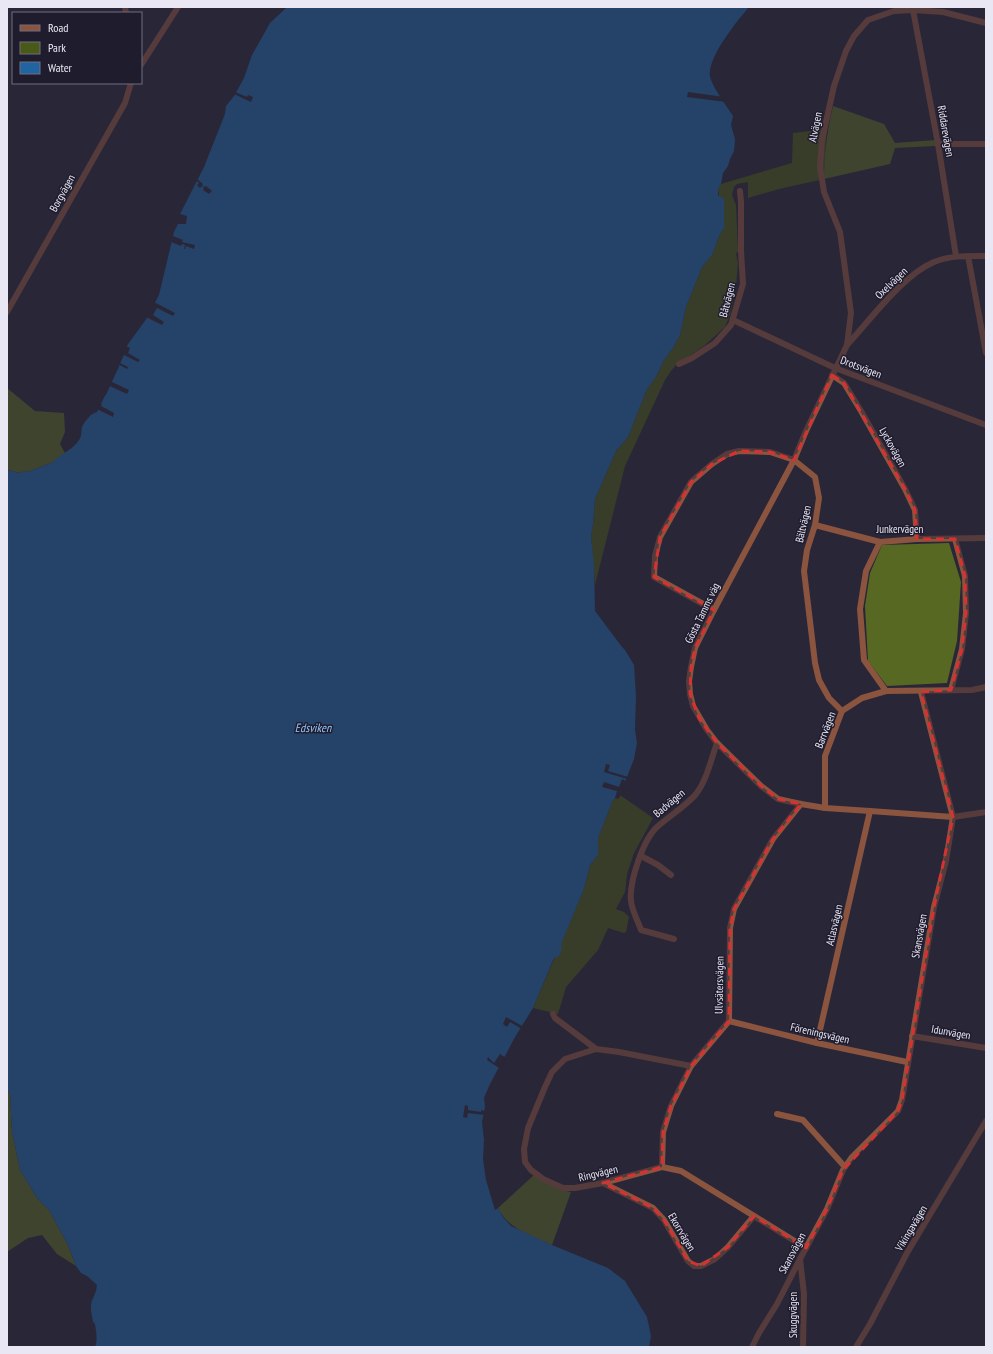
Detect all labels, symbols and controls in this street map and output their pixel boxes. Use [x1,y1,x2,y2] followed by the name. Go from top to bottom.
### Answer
[12,12,142,84] legend
[48,20,68,35] text: Road
[48,40,66,55] text: Park
[48,60,73,75] text: Water
[935,104,957,158] street label: Riddarevägen
[805,111,825,143] street label: Alvägen
[46,172,78,214] street label: Borgvägen
[872,264,910,302] street label: Oxelvägen
[716,281,738,319] street label: Båtvägen
[838,353,884,381] street label: Drotsvägen
[876,425,910,469] street label: Lyckovägen
[792,504,814,544] street label: Bältvägen
[876,522,924,536] street label: Junkervägen
[681,580,723,645] street label: Gösta Tamms väg
[812,709,838,750] street label: Barrvägen
[295,720,332,735] water label: Edsviken
[650,786,688,820] street label: Badvägen
[823,903,846,947] street label: Atlasvägen
[908,913,930,959] street label: Skansvägen
[711,956,727,1014] street label: Ulvsätersvägen
[789,1019,851,1047] street label: Föreningsvägen
[930,1022,972,1042] street label: Idunvägen
[577,1162,619,1184] street label: Ringvägen
[891,1202,930,1254] street label: Vikingavägen
[665,1210,699,1254] street label: Ekorrvägen
[775,1230,809,1276] street label: Skansvägen
[786,1292,800,1338] street label: Skuggvägen

